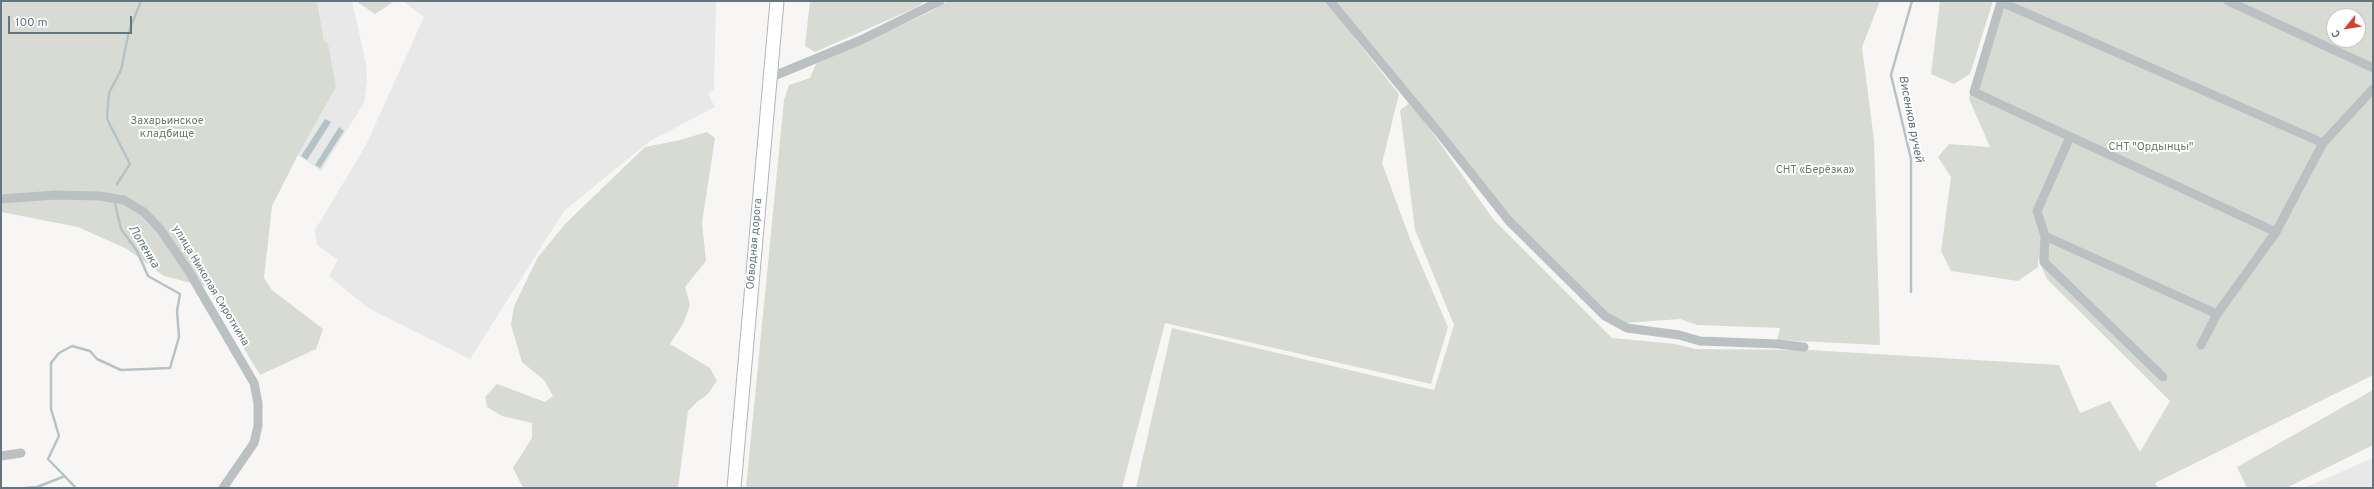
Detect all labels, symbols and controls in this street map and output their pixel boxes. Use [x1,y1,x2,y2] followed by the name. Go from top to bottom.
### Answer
[10,8,134,34] scale bar
[2326,8,2366,48] north arrow
[15,15,48,31] text: 100 m
[2329,27,2344,40] text: С
[1895,74,1925,164] water label: Висенков ручей
[130,115,204,141] park label: Захарьинское кладбище
[2109,141,2193,155] park label: СНТ "Ордынцы"
[1776,164,1854,178] park label: СНТ «Берёзка»
[744,198,766,290] street label: Обводная дорога
[124,223,162,271] water label: Лопенка
[169,223,251,349] street label: улица Николая Сироткина

